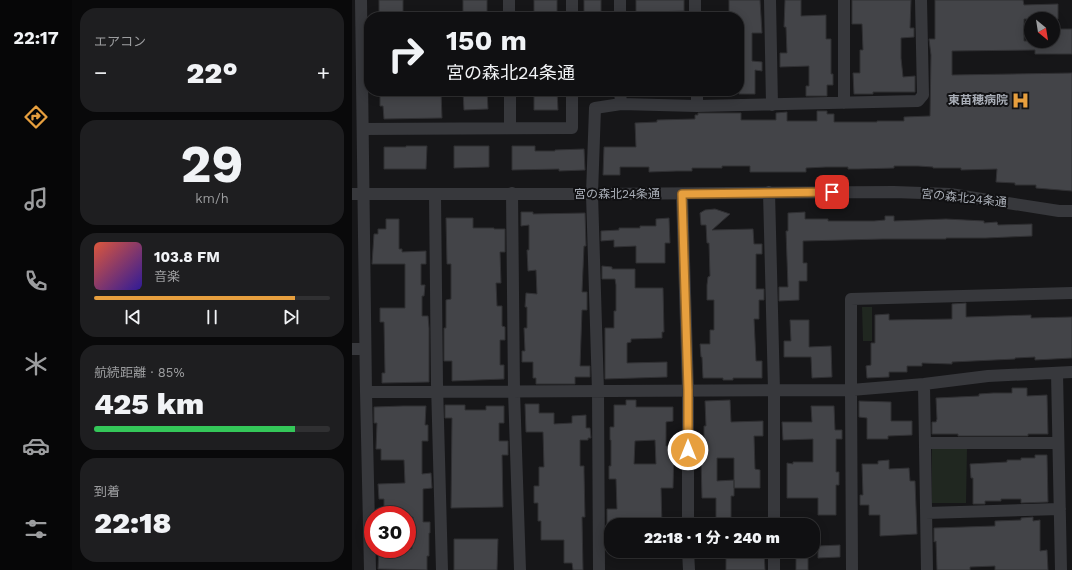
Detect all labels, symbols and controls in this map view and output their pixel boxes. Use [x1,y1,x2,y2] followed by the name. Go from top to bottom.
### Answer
[1024,12,1060,48] north arrow
[1024,12,1060,48] map controls
[446,24,527,57] text: 150 m
[13,27,59,48] text: 22:17
[380,28,432,80] icon: right
[94,34,146,49] text: エアコン
[186,55,238,90] text: 22°
[94,60,107,85] text: −
[317,60,330,85] text: +
[446,62,575,83] text: 宮の森北24条通
[1011,90,1031,110] hospital icon: 東苗穂病院
[948,93,1008,107] place label: 東苗穂病院
[22,103,50,131] icon: directions
[180,134,244,195] text: 29
[815,175,849,209] pin
[821,181,843,203] icon: arrive
[22,185,50,213] icon: music
[574,187,660,201] street label: 宮の森北24条通
[921,187,1007,209] street label: 宮の森北24条通
[195,191,229,206] text: km/h
[154,248,220,266] text: 103.8 FM
[22,267,50,295] icon: phone
[154,269,180,284] text: 音楽
[122,306,144,328] icon: previous
[201,306,223,328] icon: pause
[280,306,302,328] icon: next
[22,350,50,378] icon: climate
[94,365,185,380] text: 航続距離 · 85%
[94,386,204,421] text: 425 km
[667,429,709,471] position arrow
[22,432,50,460] icon: car
[94,484,120,499] text: 到着
[94,505,172,540] text: 22:18
[364,506,416,558] speed limit sign: 30
[22,515,50,543] icon: filters
[644,529,780,547] text: 22:18 · 1 分 · 240 m

